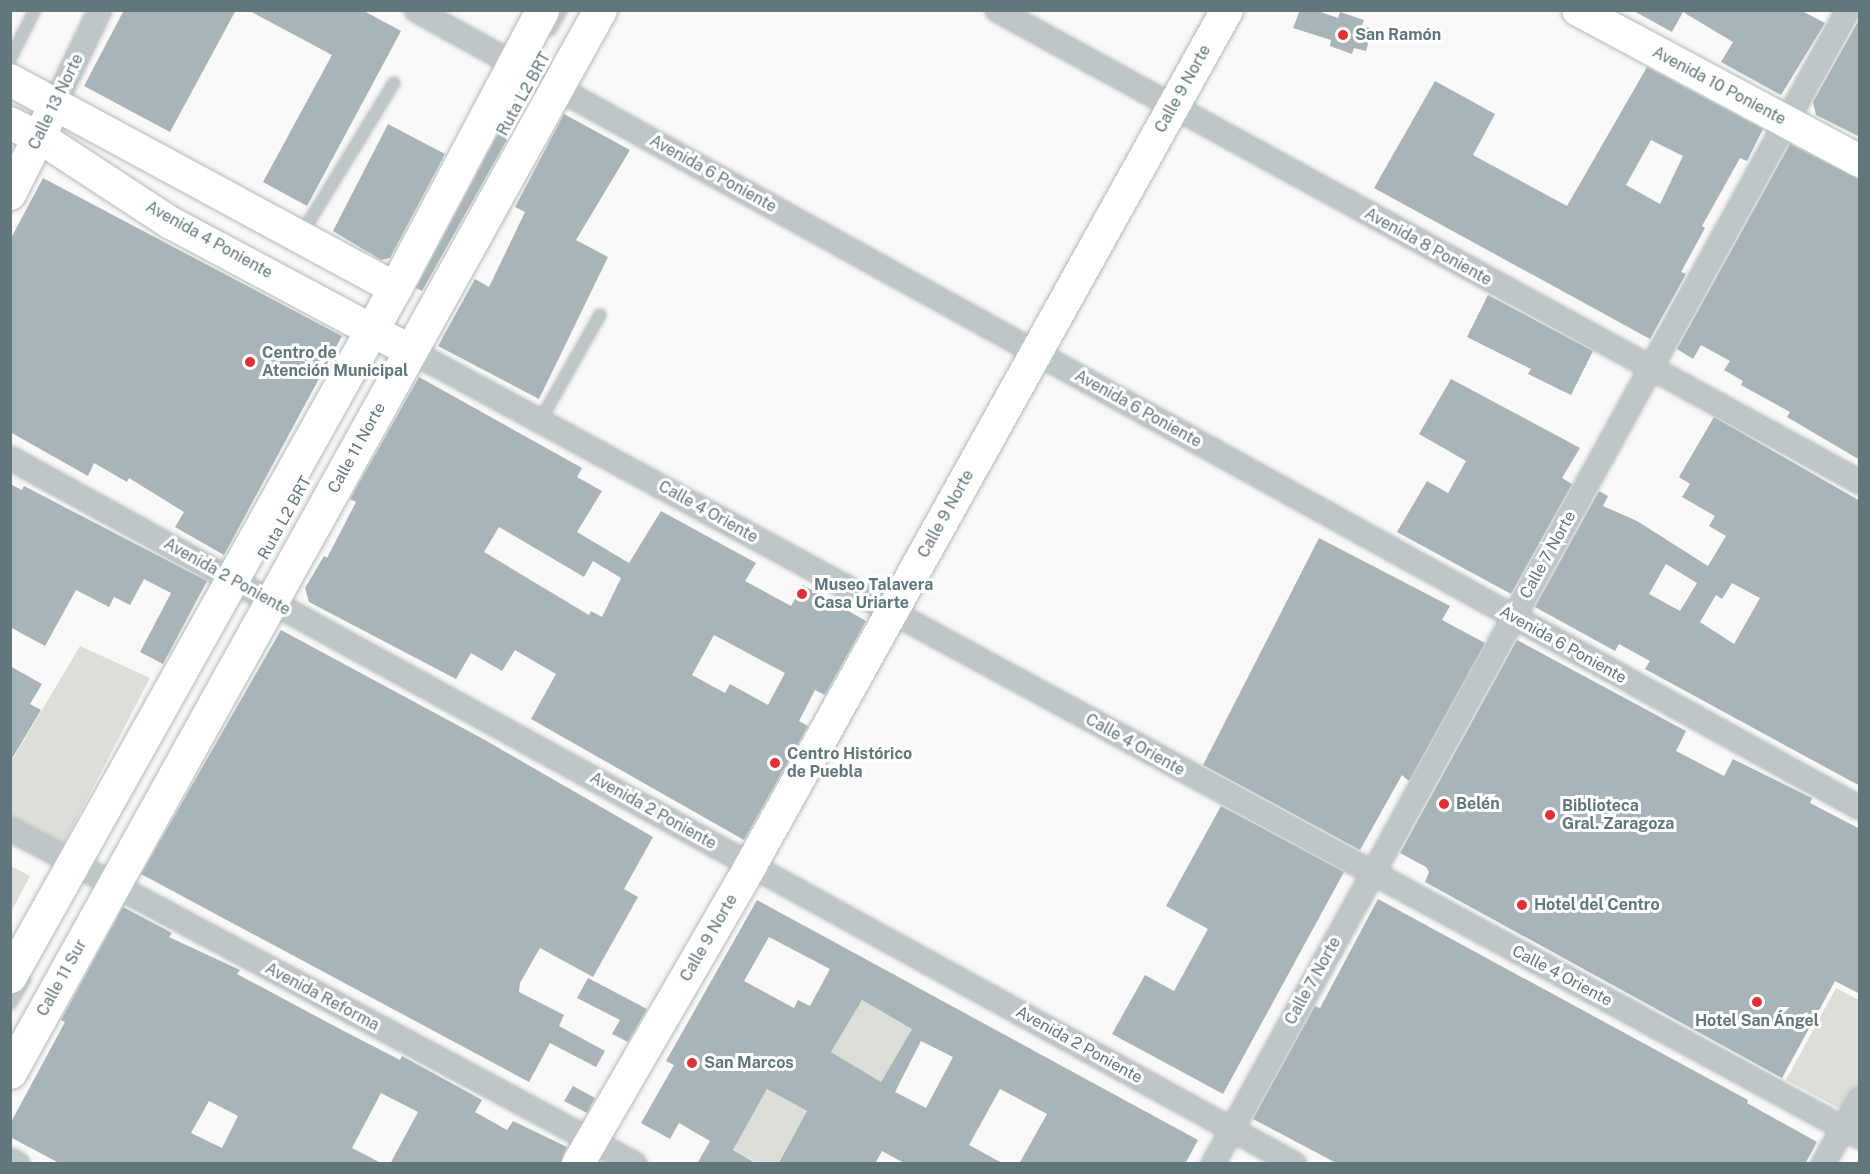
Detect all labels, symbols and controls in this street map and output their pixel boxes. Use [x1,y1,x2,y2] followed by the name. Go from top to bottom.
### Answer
[1355,25,1441,45] place label: San Ramón
[1336,28,1350,42] marker: San Ramón
[1151,42,1215,136] street label: Calle 9 Norte
[1649,43,1789,129] street label: Avenida 10 Poniente
[493,49,555,139] street label: Ruta L2 BRT
[25,51,87,153] street label: Calle 13 Norte
[646,131,780,217] street label: Avenida 6 Poniente
[142,197,276,283] street label: Avenida 4 Poniente
[1361,204,1495,290] street label: Avenida 8 Poniente
[262,343,408,381] place label: Centro de Atención Municipal
[243,355,257,369] marker: Centro de Atención Municipal
[1071,366,1205,452] street label: Avenida 6 Poniente
[324,399,390,497] street label: Calle 11 Norte
[914,467,978,561] street label: Calle 9 Norte
[254,473,316,563] street label: Ruta L2 BRT
[655,477,761,547] street label: Calle 4 Oriente
[1516,508,1580,602] street label: Calle 7 Norte
[160,534,294,620] street label: Avenida 2 Poniente
[814,575,933,613] place label: Museo Talavera Casa Uriarte
[795,587,809,601] marker: Museo Talavera Casa Uriarte
[1496,602,1630,688] street label: Avenida 6 Poniente
[1082,710,1188,780] street label: Calle 4 Oriente
[787,744,912,782] place label: Centro Histórico de Puebla
[768,756,782,770] marker: Centro Histórico de Puebla
[586,768,720,854] street label: Avenida 2 Poniente
[1456,794,1500,814] place label: Belén
[1562,796,1674,834] place label: Biblioteca Gral. Zaragoza
[1437,797,1451,811] marker: Belén
[1543,808,1557,822] marker: Biblioteca Gral. Zaragoza
[676,891,742,985] street label: Calle 9 Norte
[1534,895,1660,915] place label: Hotel del Centro
[1515,898,1529,912] marker: Hotel del Centro
[1281,934,1345,1028] street label: Calle 7 Norte
[33,936,91,1020] street label: Calle 11 Sur
[1509,942,1615,1010] street label: Calle 4 Oriente
[262,959,382,1035] street label: Avenida Reforma
[1750,995,1764,1009] marker: Hotel San Ángel
[1012,1002,1146,1088] street label: Avenida 2 Poniente
[1695,1011,1819,1031] place label: Hotel San Ángel
[704,1053,794,1073] place label: San Marcos
[685,1056,699,1070] marker: San Marcos

